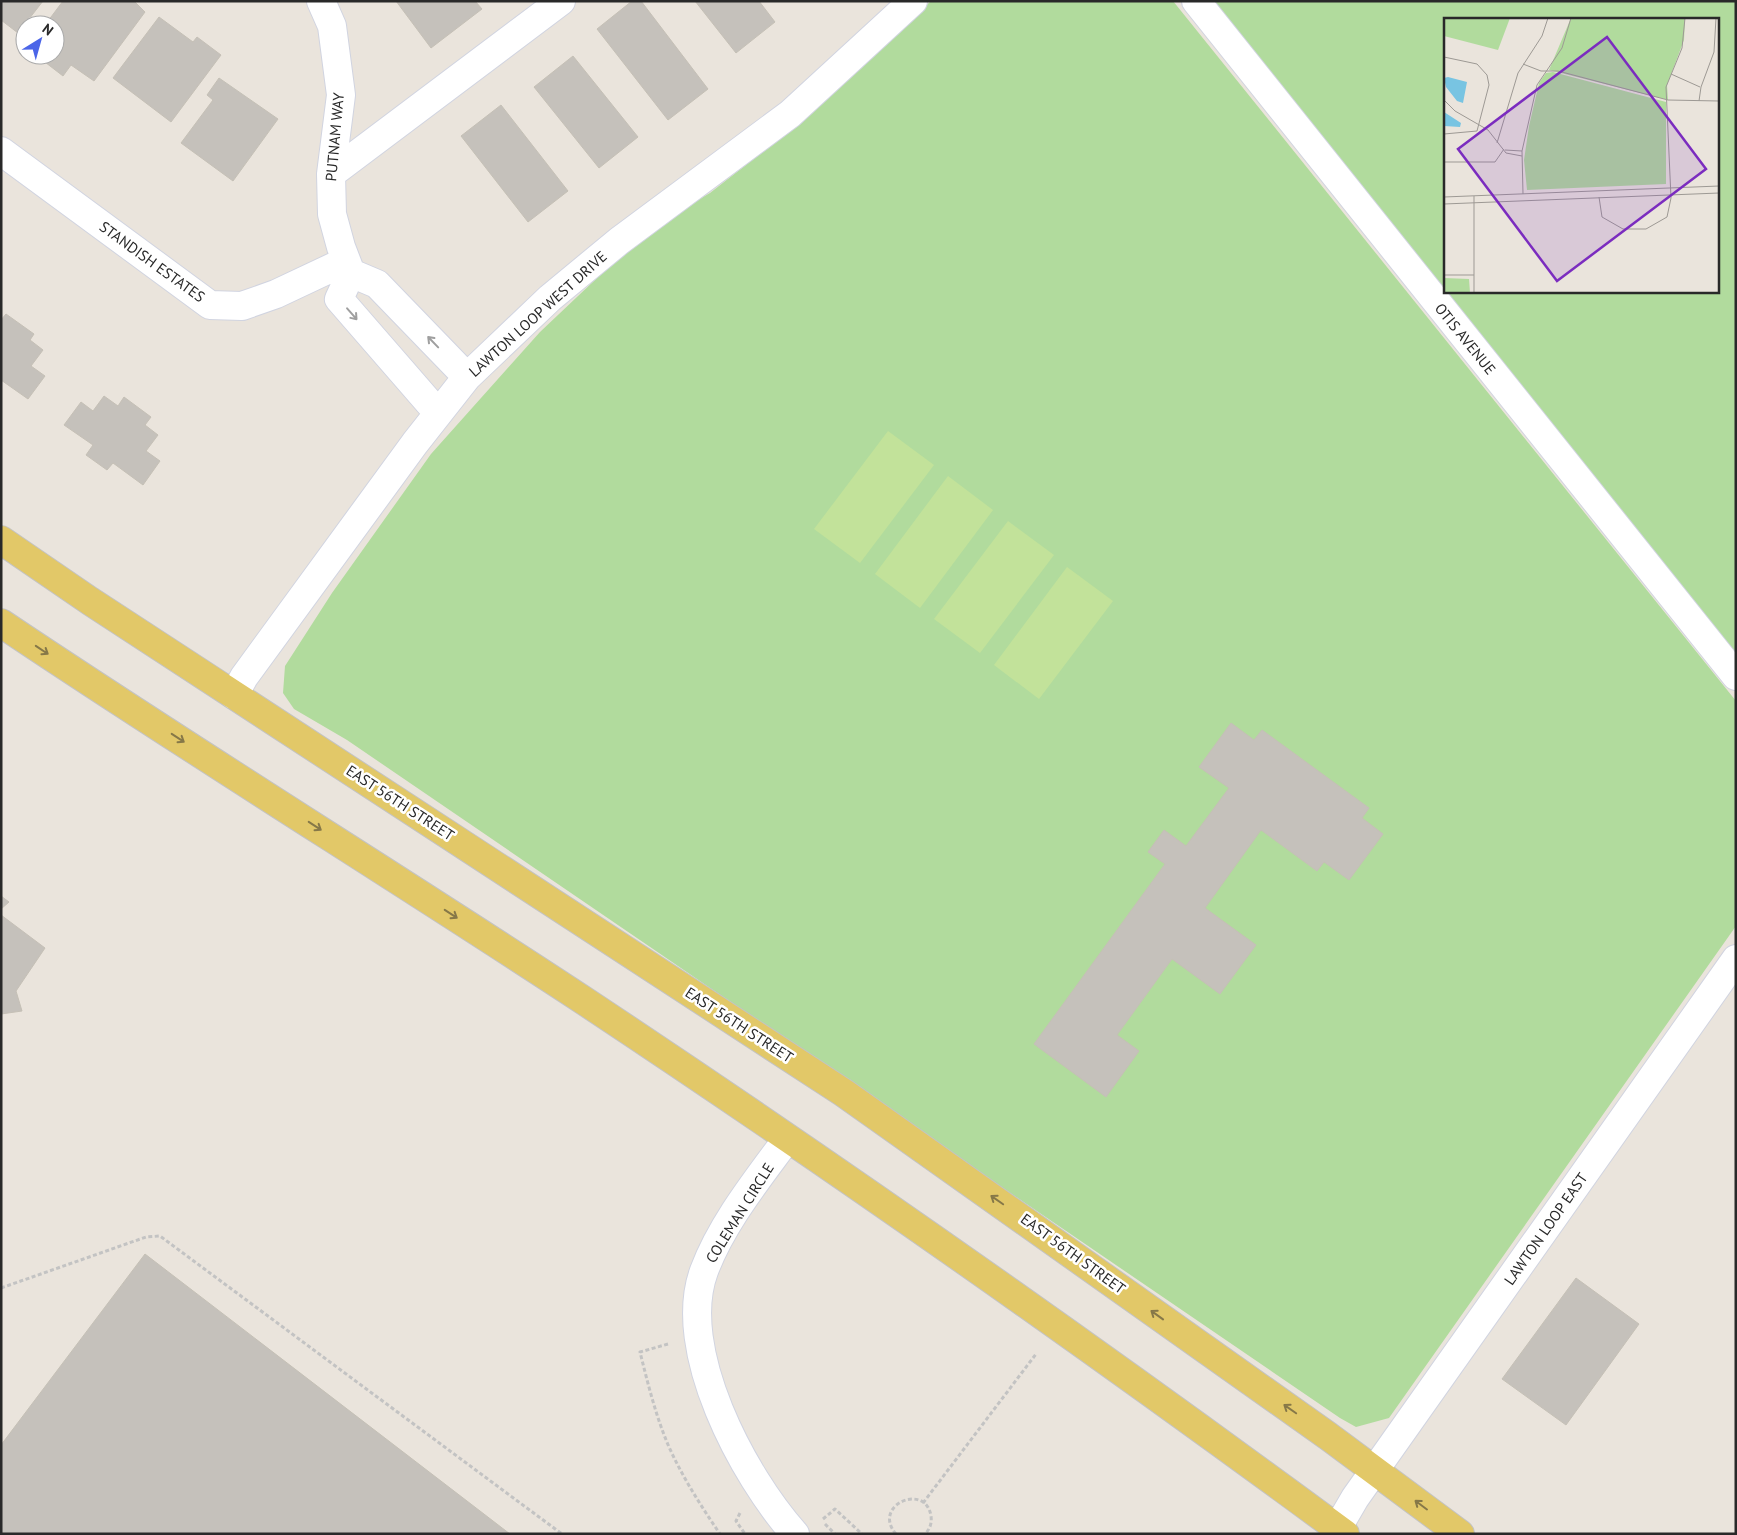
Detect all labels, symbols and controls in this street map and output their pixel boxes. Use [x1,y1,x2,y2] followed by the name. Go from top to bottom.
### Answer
[15,15,65,65] north arrow
[1444,18,1720,292] inset map
[39,20,57,40] text: N
[321,91,348,182] street label: PUTNAM WAY
[96,217,209,306] street label: STANDISH ESTATES
[465,247,611,381] street label: LAWTON LOOP WEST DRIVE
[1431,299,1500,378] street label: OTIS AVENUE
[346,307,358,320] one-way arrow
[427,336,439,348] one-way arrow
[34,645,48,655] one-way arrow
[171,733,185,743] one-way arrow
[343,761,458,845] street label: EAST 56TH STREET
[307,821,321,831] one-way arrow
[444,909,458,919] one-way arrow
[682,983,797,1067] street label: EAST 56TH STREET
[701,1159,778,1266] street label: COLEMAN CIRCLE
[1500,1168,1592,1289] street label: LAWTON LOOP EAST
[990,1195,1004,1205] one-way arrow
[1017,1209,1130,1298] street label: EAST 56TH STREET
[1151,1310,1165,1320] one-way arrow
[1283,1404,1297,1414] one-way arrow
[1415,1499,1428,1510] one-way arrow

